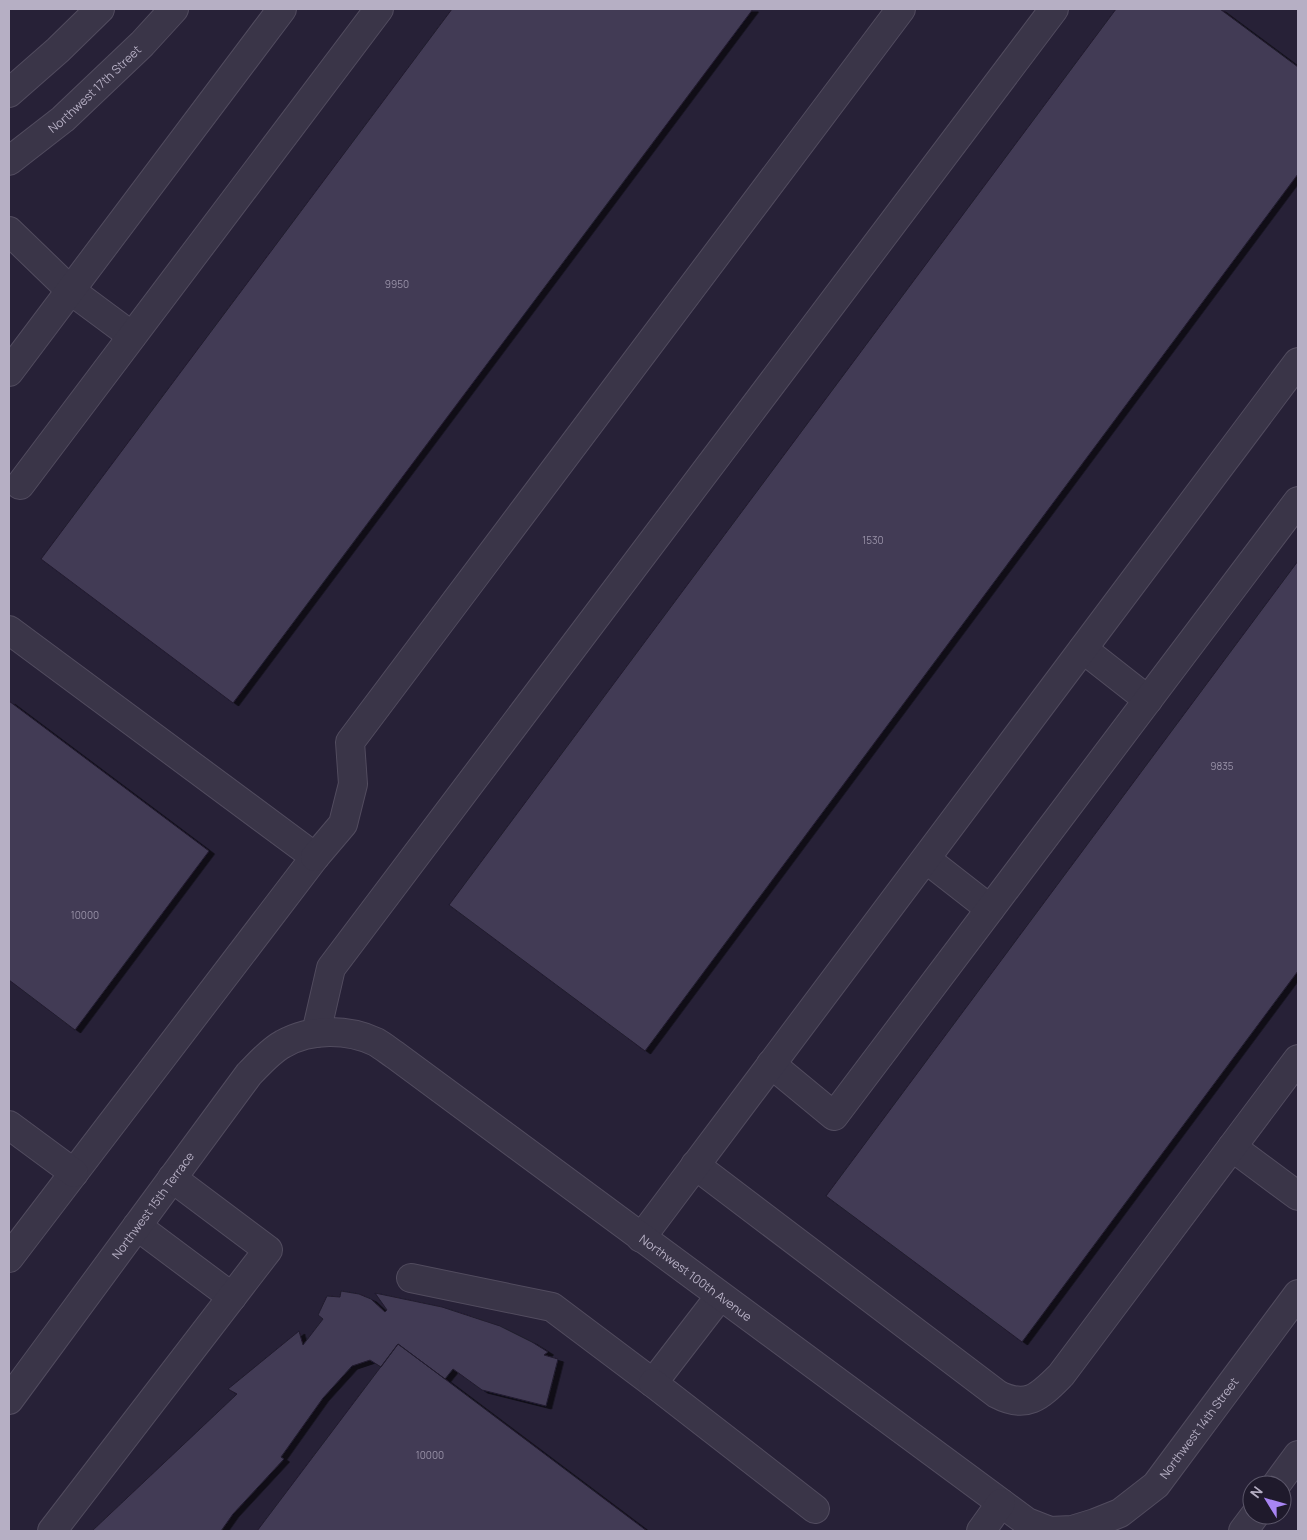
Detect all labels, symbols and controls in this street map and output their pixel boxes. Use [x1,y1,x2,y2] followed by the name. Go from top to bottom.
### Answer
[44,41,145,136] street label: Northwest 17th Street
[385,277,409,291] house number: 9950
[862,533,884,547] house number: 1530
[1210,759,1234,773] house number: 9835
[71,908,99,922] house number: 10000
[107,1148,198,1262] street label: Northwest 15th Terrace
[636,1230,756,1325] street label: Northwest 100th Avenue
[1155,1373,1242,1482] street label: Northwest 14th Street
[416,1448,444,1462] house number: 10000
[1242,1475,1292,1525] north arrow
[1246,1482,1267,1502] text: N

